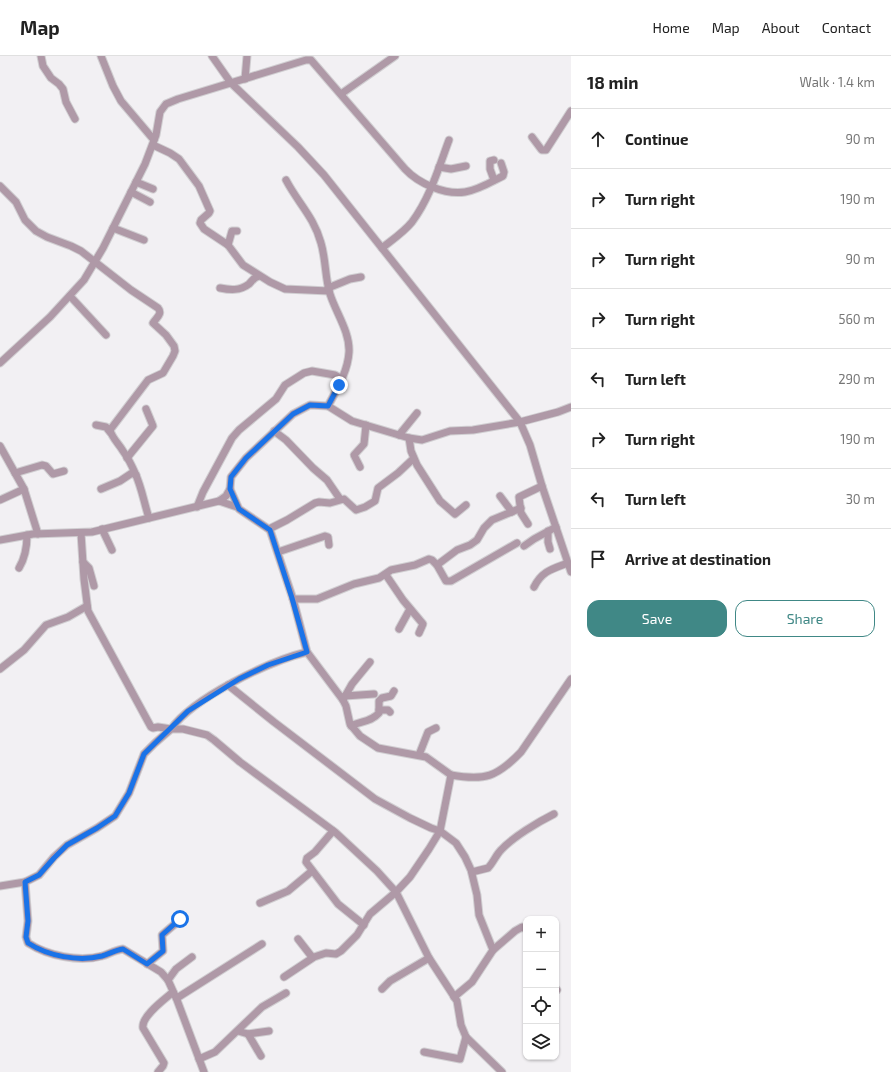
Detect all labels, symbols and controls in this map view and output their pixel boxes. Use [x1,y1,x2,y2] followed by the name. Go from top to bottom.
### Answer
[20,16,60,39] text: Map
[653,19,690,36] text: Home
[712,19,740,36] text: Map
[762,19,800,36] text: About
[822,19,871,36] text: Contact
[587,72,639,92] text: 18 min
[800,74,875,90] text: Walk · 1.4 km
[587,128,609,150] icon: ahead
[625,130,688,148] text: Continue
[845,131,875,147] text: 90 m
[587,188,609,210] icon: right
[625,190,695,208] text: Turn right
[840,191,875,207] text: 190 m
[587,248,609,270] icon: right
[625,250,695,268] text: Turn right
[845,251,875,267] text: 90 m
[587,308,609,330] icon: right
[625,310,695,328] text: Turn right
[838,311,875,327] text: 560 m
[587,368,609,390] icon: left
[625,370,686,388] text: Turn left
[838,371,875,387] text: 290 m
[330,376,348,394] route end
[587,428,609,450] icon: right
[625,430,695,448] text: Turn right
[840,431,875,447] text: 190 m
[587,488,609,510] icon: left
[625,490,686,508] text: Turn left
[846,491,875,507] text: 30 m
[587,548,609,570] icon: arrive
[625,550,771,568] text: Arrive at destination
[587,600,727,637] button: Save
[735,600,875,637] button: Share
[171,910,189,928] route start
[523,916,559,1060] map controls
[523,916,559,952] button: +
[523,952,559,988] button: −
[523,988,559,1024] button: locate
[523,1024,559,1060] button: layers

